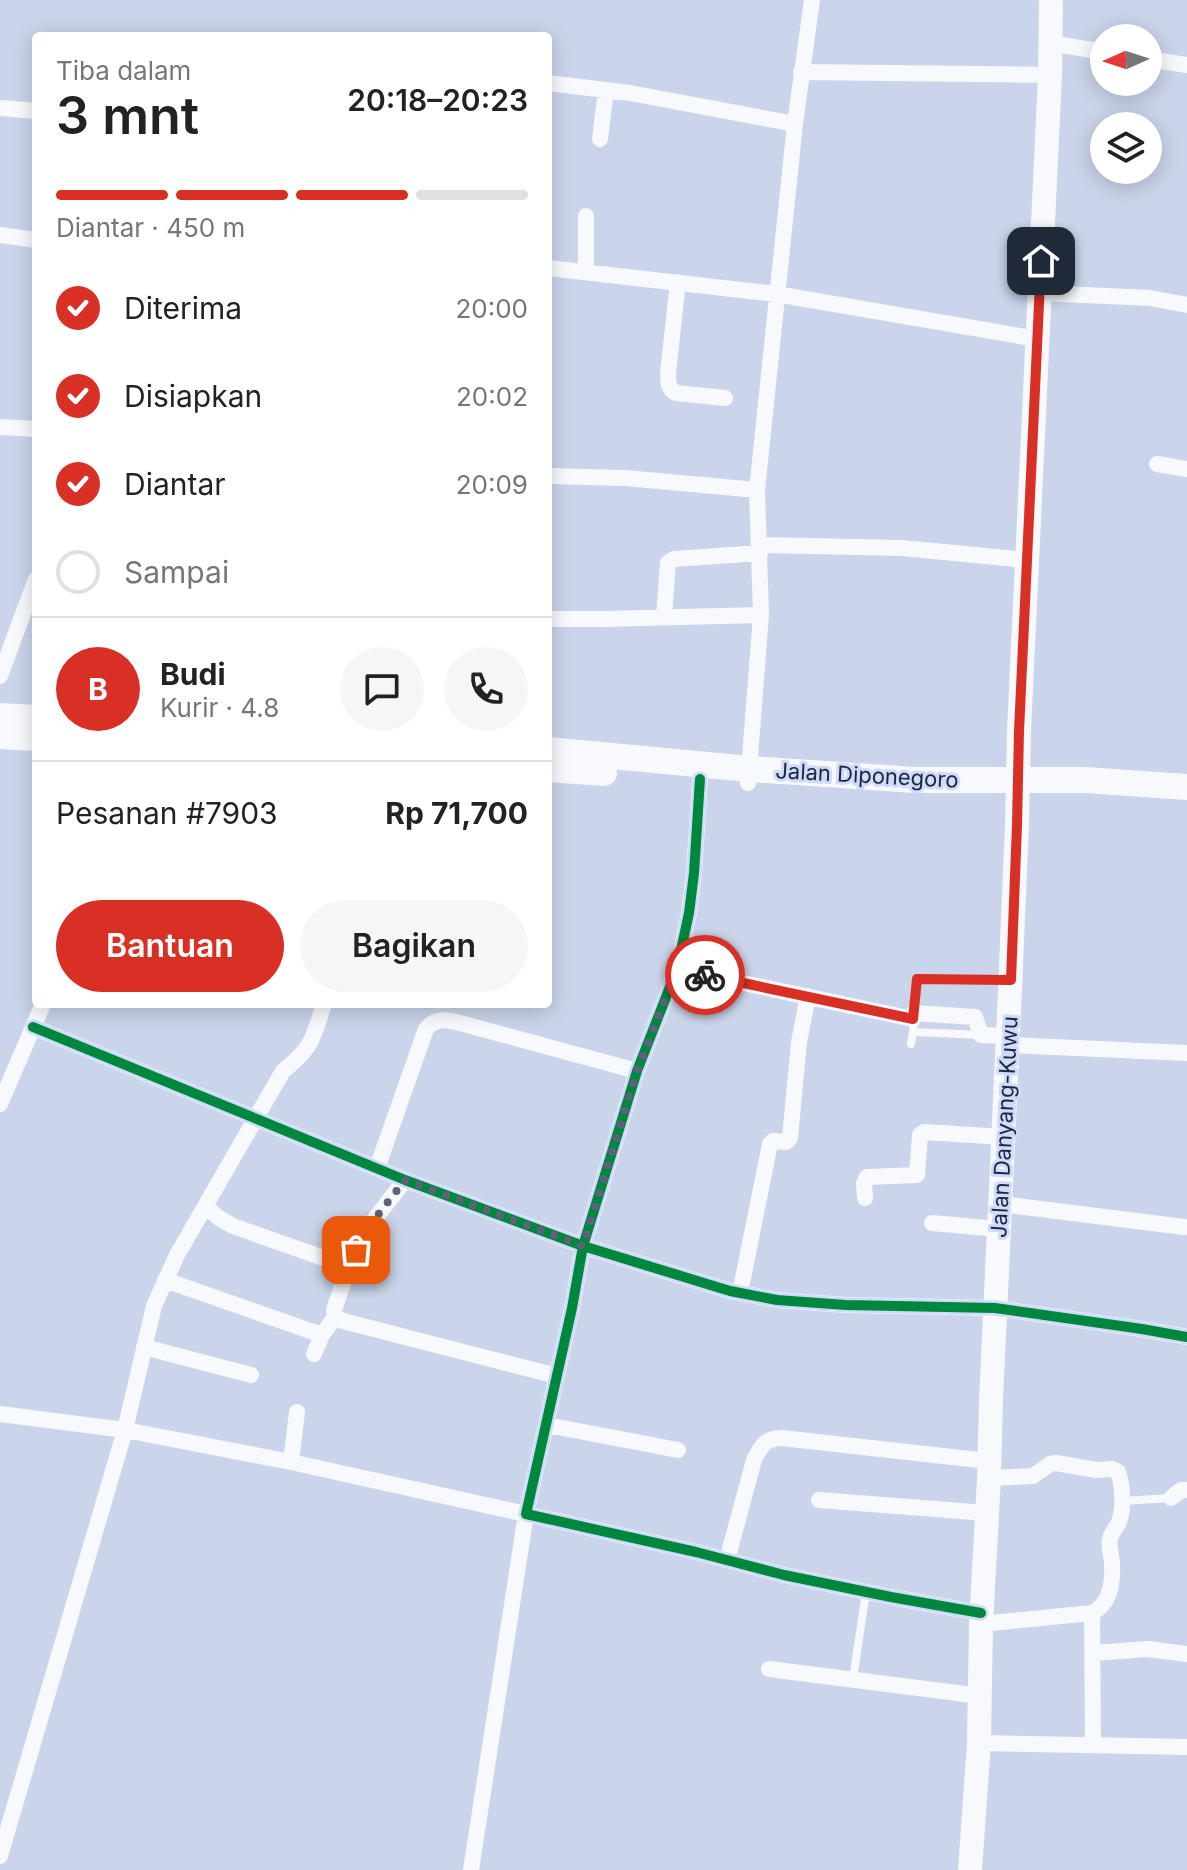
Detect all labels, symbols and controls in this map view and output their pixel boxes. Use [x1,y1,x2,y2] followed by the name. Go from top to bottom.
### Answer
[1090,24,1162,96] north arrow
[1090,24,1162,184] map controls
[56,55,191,86] text: Tiba dalam
[347,82,528,118] text: 20:18–20:23
[56,84,199,147] text: 3 mnt
[1090,112,1162,184] button: layers
[56,212,245,243] text: Diantar · 450 m
[1007,227,1075,295] pin
[1019,239,1063,283] icon: home
[56,286,100,330] icon: check
[124,290,242,326] text: Diterima
[455,293,528,324] text: 20:00
[56,374,100,418] icon: check
[124,378,262,414] text: Disiapkan
[456,381,528,412] text: 20:02
[56,462,100,506] icon: check
[124,466,226,502] text: Diantar
[456,469,528,500] text: 20:09
[124,554,229,590] text: Sampai
[340,647,424,731] button: chat
[444,647,528,731] button: phone
[160,656,226,692] text: Budi
[88,671,108,707] text: B
[160,692,279,723] text: Kurir · 4.8
[775,757,959,793] street label: Jalan Diponegoro
[56,795,278,831] text: Pesanan #7903
[385,795,528,831] text: Rp 71,700
[56,900,284,992] button: Bantuan
[300,900,528,992] button: Bagikan
[665,935,745,1015] courier
[683,953,727,997] icon: bike
[985,1015,1023,1239] street label: Jalan Danyang-Kuwu
[322,1216,390,1284] pin
[334,1228,378,1272] icon: bag

